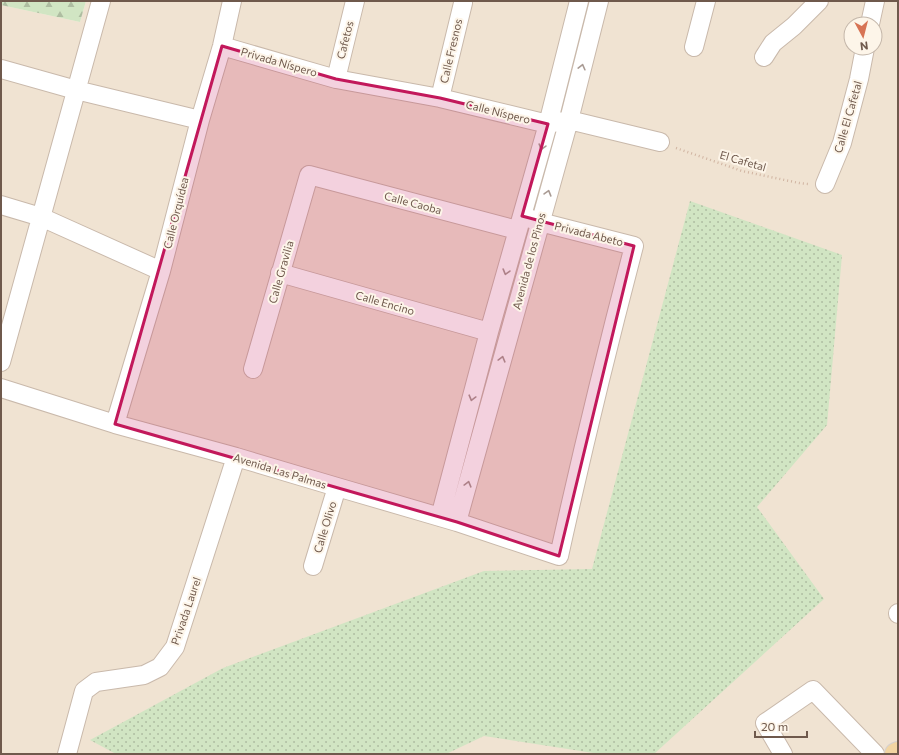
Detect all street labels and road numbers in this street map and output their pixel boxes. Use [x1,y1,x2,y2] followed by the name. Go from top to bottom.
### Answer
[437,17,464,84] street label: Calle Fresnos
[333,19,356,60] street label: Cafetos
[239,44,319,79] street label: Privada Níspero
[831,79,864,154] street label: Calle El Cafetal
[465,97,532,126] street label: Calle Níspero
[718,148,768,173] street label: El Cafetal
[160,176,191,250] street label: Calle Orquídea
[383,189,443,216] street label: Calle Caoba
[509,211,548,311] street label: Avenida de los Pinos
[553,219,625,248] street label: Privada Abeto
[265,239,296,305] street label: Calle Gravilia
[354,288,417,317] street label: Calle Encino
[232,450,328,491] street label: Avenida Las Palmas
[310,499,339,554] street label: Calle Olivo
[168,575,203,646] street label: Privada Laurel

